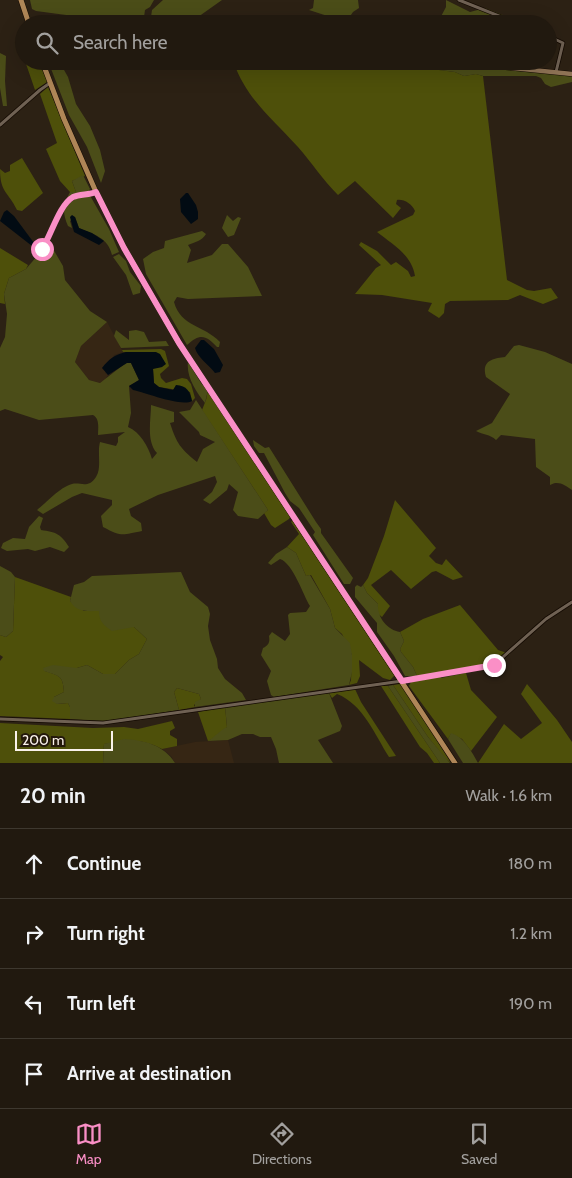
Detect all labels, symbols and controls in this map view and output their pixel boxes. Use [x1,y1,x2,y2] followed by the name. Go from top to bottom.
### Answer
[15,15,557,70] search box
[33,29,61,57] icon: search
[73,31,167,54] text: Search here
[31,238,54,261] route start
[483,654,506,677] route end
[15,728,112,751] scale bar
[22,731,64,749] text: 200 m
[20,783,86,808] text: 20 min
[465,786,552,805] text: Walk · 1.6 km
[20,850,48,878] icon: ahead
[67,852,141,875] text: Continue
[508,854,552,873] text: 180 m
[20,920,48,948] icon: right
[67,922,145,945] text: Turn right
[510,924,552,943] text: 1.2 km
[20,990,48,1018] icon: left
[67,992,135,1015] text: Turn left
[509,994,552,1013] text: 190 m
[20,1060,48,1088] icon: arrive
[67,1062,231,1085] text: Arrive at destination
[75,1120,103,1168] tab: Map
[252,1120,312,1168] tab: Directions
[461,1120,497,1168] tab: Saved

